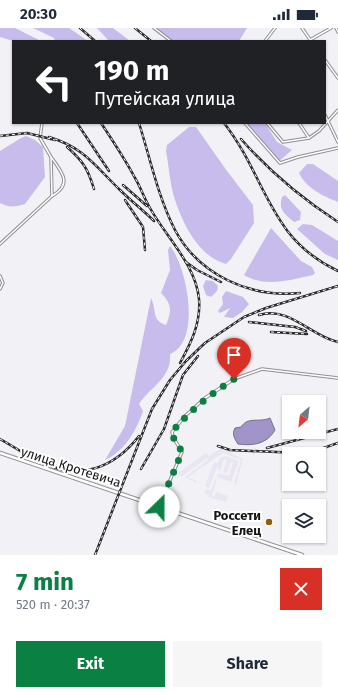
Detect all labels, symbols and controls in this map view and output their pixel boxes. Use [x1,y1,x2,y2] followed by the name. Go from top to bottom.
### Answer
[20,5,57,23] text: 20:30
[94,54,169,87] text: 190 m
[28,56,80,108] icon: left
[94,88,236,110] text: Путейская улица
[217,338,251,379] pin
[223,344,245,366] icon: arrive
[282,395,326,439] north arrow
[282,395,326,543] map controls
[19,444,123,490] street label: улица Кротевича
[282,447,326,491] button: search
[138,486,180,528] position arrow
[282,499,326,543] button: layers
[213,508,261,538] place label: Россети Елец
[264,517,274,527] marker: Россети Елец
[16,568,74,596] text: 7 min
[280,568,322,610] button: close
[16,597,90,612] text: 520 m · 20:37
[16,641,165,687] button: Exit
[173,641,322,687] button: Share

